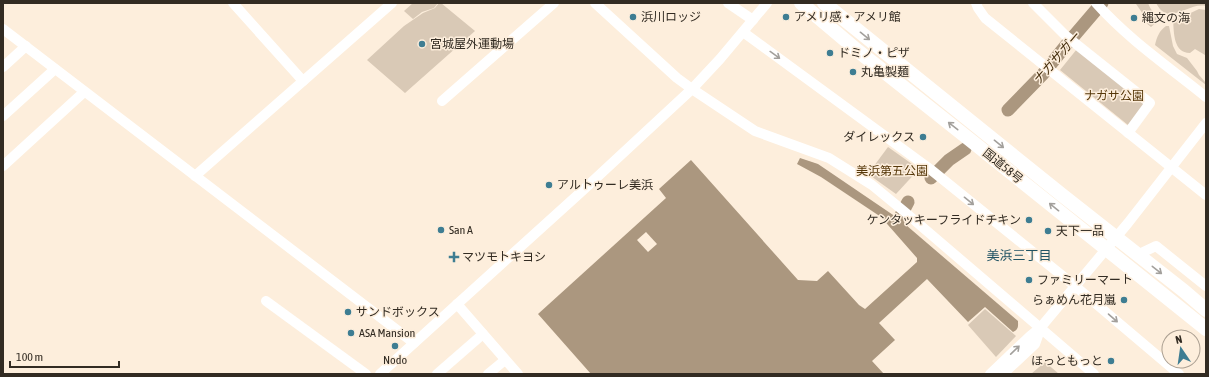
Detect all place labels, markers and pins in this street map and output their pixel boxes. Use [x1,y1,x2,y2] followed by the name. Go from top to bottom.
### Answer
[641,10,701,24] place label: 浜川ロッジ
[794,10,901,24] place label: アメリ感・アメリ館
[1142,11,1190,25] place label: 縄文の海
[628,12,638,22] marker: 浜川ロッジ
[781,12,791,22] marker: アメリ感・アメリ館
[1129,13,1139,23] marker: 縄文の海
[430,37,514,51] place label: 宮城屋外運動場
[417,39,427,49] marker: 宮城屋外運動場
[838,46,910,60] place label: ドミノ・ピザ
[825,48,835,58] marker: ドミノ・ピザ
[861,65,909,79] place label: 丸亀製麺
[848,67,858,77] marker: 丸亀製麺
[843,130,915,144] place label: ダイレックス
[918,132,928,142] marker: ダイレックス
[557,178,653,192] place label: アルトゥーレ美浜
[544,180,554,190] marker: アルトゥーレ美浜
[866,213,1021,227] place label: ケンタッキーフライドチキン
[1024,215,1034,225] marker: ケンタッキーフライドチキン
[449,223,473,237] place label: San A
[1056,224,1104,238] place label: 天下一品
[436,225,446,235] marker: San A
[1043,226,1053,236] marker: 天下一品
[462,250,546,264] place label: マツモトキヨシ
[449,252,459,262] marker: マツモトキヨシ
[1037,273,1133,287] place label: ファミリーマート
[1024,275,1034,285] marker: ファミリーマート
[1032,293,1116,307] place label: らぁめん花月嵐
[1119,295,1129,305] marker: らぁめん花月嵐
[356,305,440,319] place label: サンドボックス
[343,307,353,317] marker: サンドボックス
[359,326,415,340] place label: ASA Mansion
[346,328,356,338] marker: ASA Mansion
[390,341,400,351] marker: Nodo
[383,353,407,367] place label: Nodo
[1031,354,1103,368] place label: ほっともっと
[1106,356,1116,366] marker: ほっともっと

